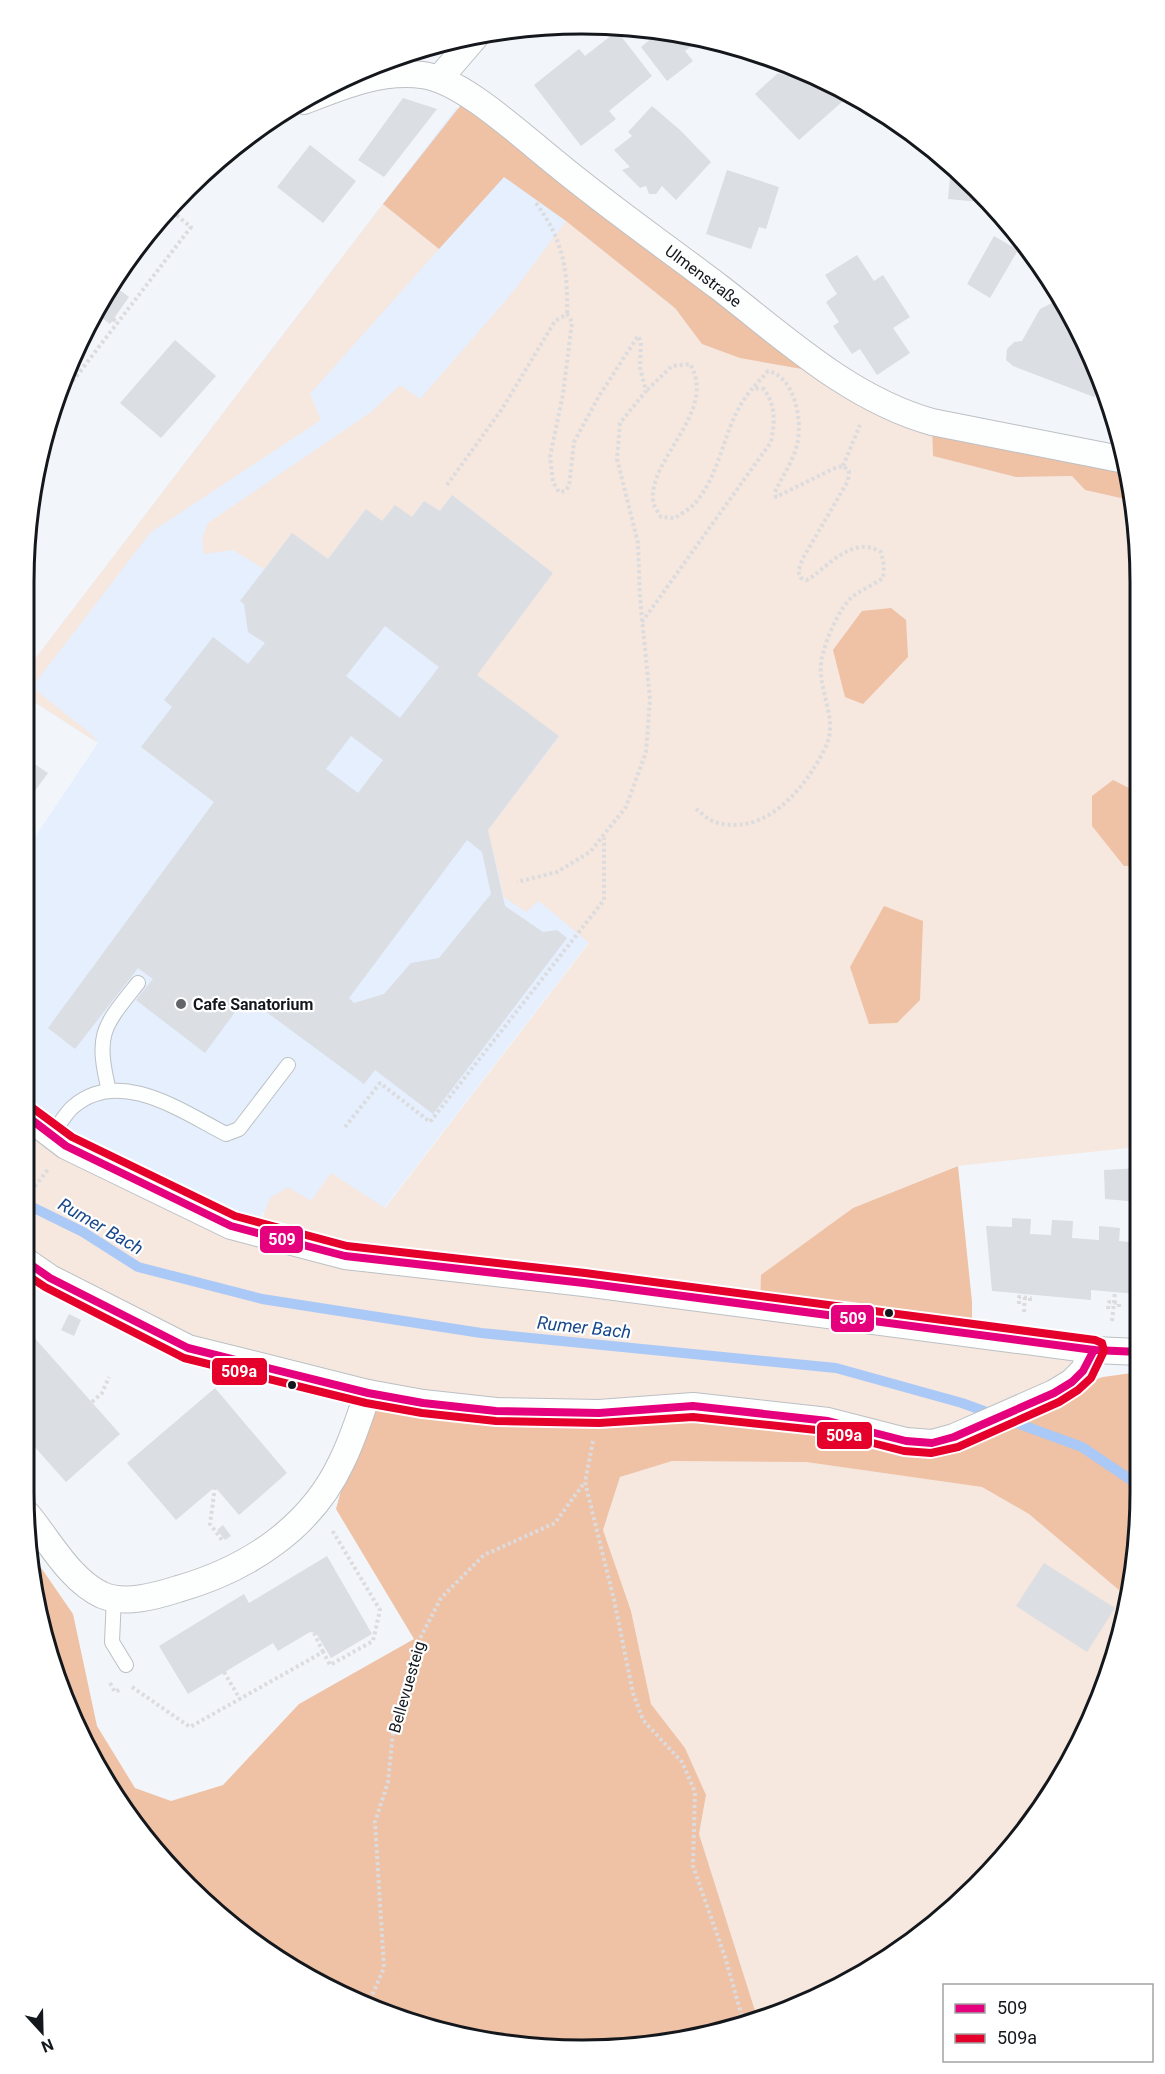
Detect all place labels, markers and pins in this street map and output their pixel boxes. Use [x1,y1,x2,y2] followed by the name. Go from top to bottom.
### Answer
[193,995,313,1014] place label: Cafe Sanatorium
[174,997,188,1011] marker: Cafe Sanatorium
[883,1307,895,1319] unlabelled marker
[286,1379,298,1391] unlabelled marker

